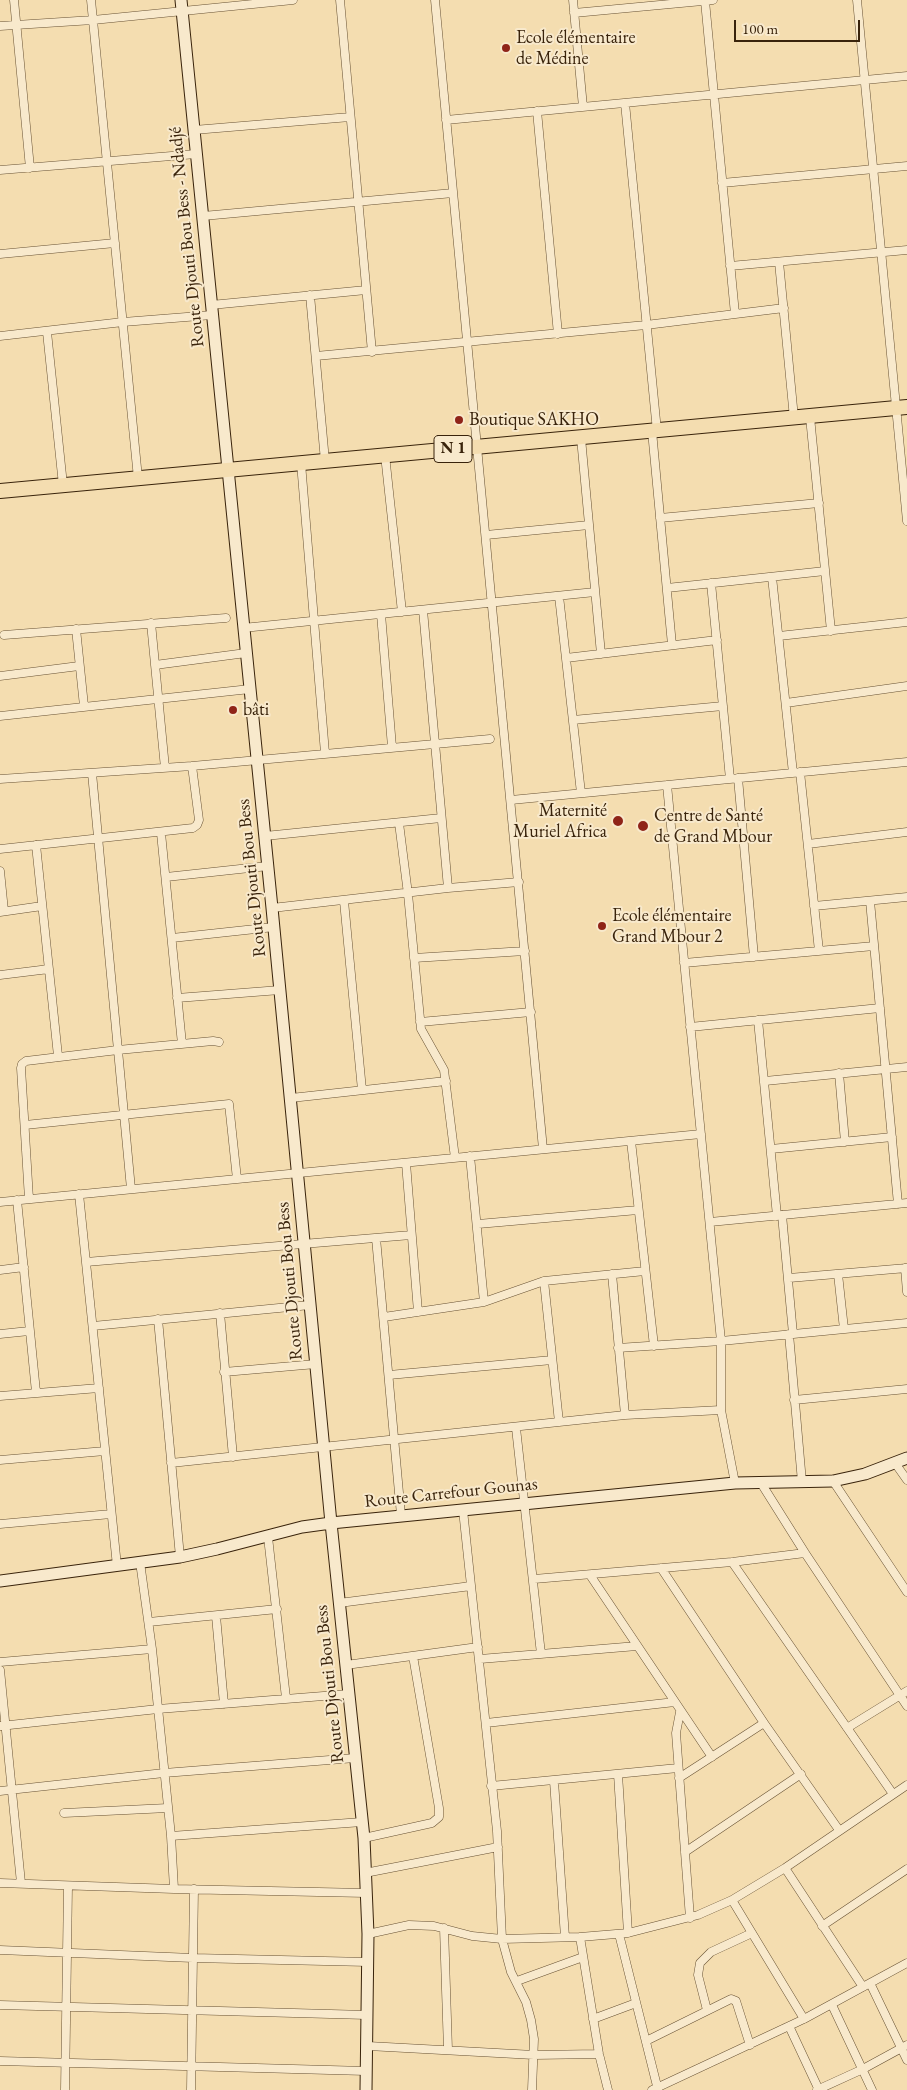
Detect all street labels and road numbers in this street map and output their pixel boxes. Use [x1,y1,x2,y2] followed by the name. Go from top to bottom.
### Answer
[165,126,209,348] street label: Route Djouti Bou Bess - Ndadjé
[434,436,472,462] road number: N 1
[233,798,271,958] street label: Route Djouti Bou Bess
[272,1201,308,1361] street label: Route Djouti Bou Bess
[363,1473,539,1513] street label: Route Carrefour Gounas
[311,1604,349,1764] street label: Route Djouti Bou Bess

